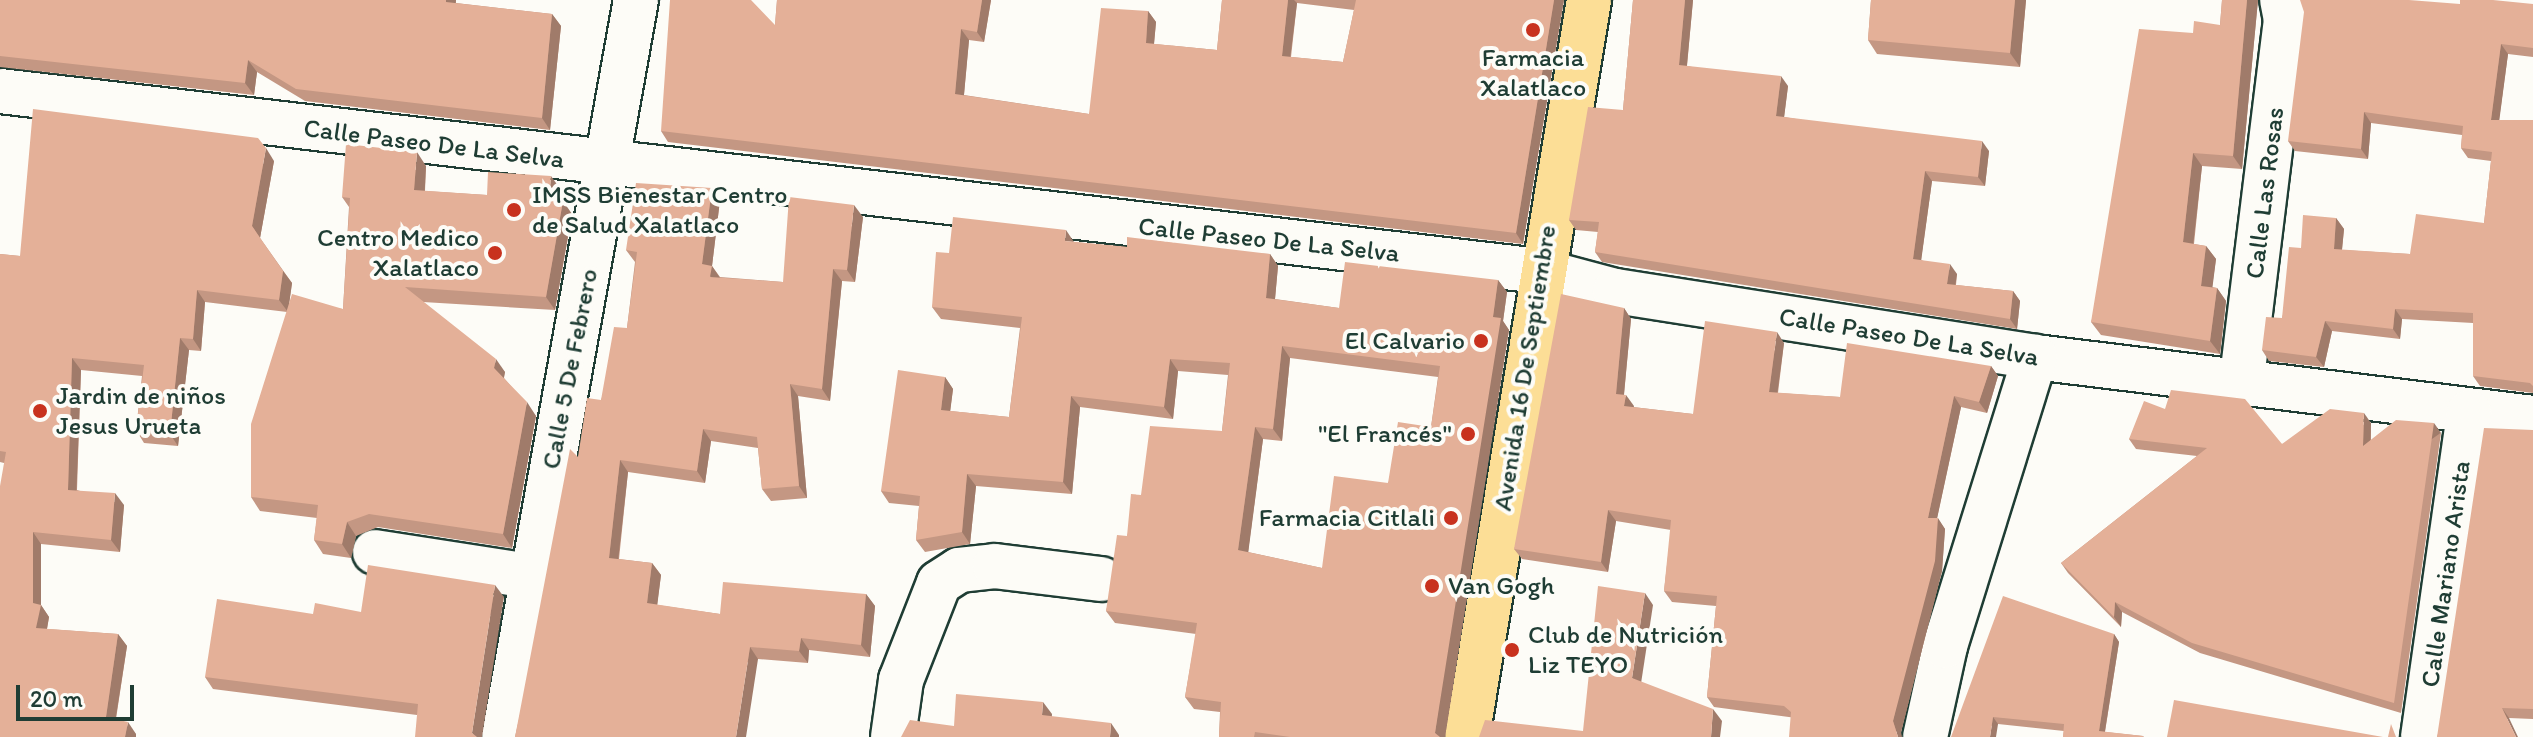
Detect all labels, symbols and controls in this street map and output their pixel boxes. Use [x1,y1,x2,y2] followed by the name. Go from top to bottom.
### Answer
[1524,21,1542,39] marker: Farmacia Xalatlaco
[1480,42,1586,104] place label: Farmacia Xalatlaco
[2239,106,2291,280] street label: Calle Las Rosas
[303,113,565,175] street label: Calle Paseo De La Selva
[532,179,788,240] place label: IMSS Bienestar Centro de Salud Xalatlaco
[503,199,525,221] marker: IMSS Bienestar Centro de Salud Xalatlaco
[1138,211,1400,269] street label: Calle Paseo De La Selva
[317,222,479,284] place label: Centro Medico Xalatlaco
[1487,223,1563,513] street label: Avenida 16 De Septiembre
[486,244,504,262] marker: Centro Medico Xalatlaco
[535,267,605,471] street label: Calle 5 De Febrero
[1778,301,2040,373] street label: Calle Paseo De La Selva
[1345,325,1465,357] place label: El Calvario
[1472,332,1490,350] marker: El Calvario
[56,380,226,442] place label: Jardin de niños Jesus Urueta
[31,402,49,420] marker: Jardin de niños Jesus Urueta
[1319,418,1452,450] place label: "El Francés"
[1459,425,1477,443] marker: "El Francés"
[2415,459,2477,689] street label: Calle Mariano Arista
[1260,502,1435,534] place label: Farmacia Citlali
[1442,509,1460,527] marker: Farmacia Citlali
[1448,570,1554,602] place label: Van Gogh
[1423,577,1441,595] marker: Van Gogh
[1528,619,1723,680] place label: Club de Nutrición Liz TEYO
[1503,641,1521,659] marker: Club de Nutrición Liz TEYO
[20,669,138,719] scale bar
[30,684,83,713] text: 20 m

